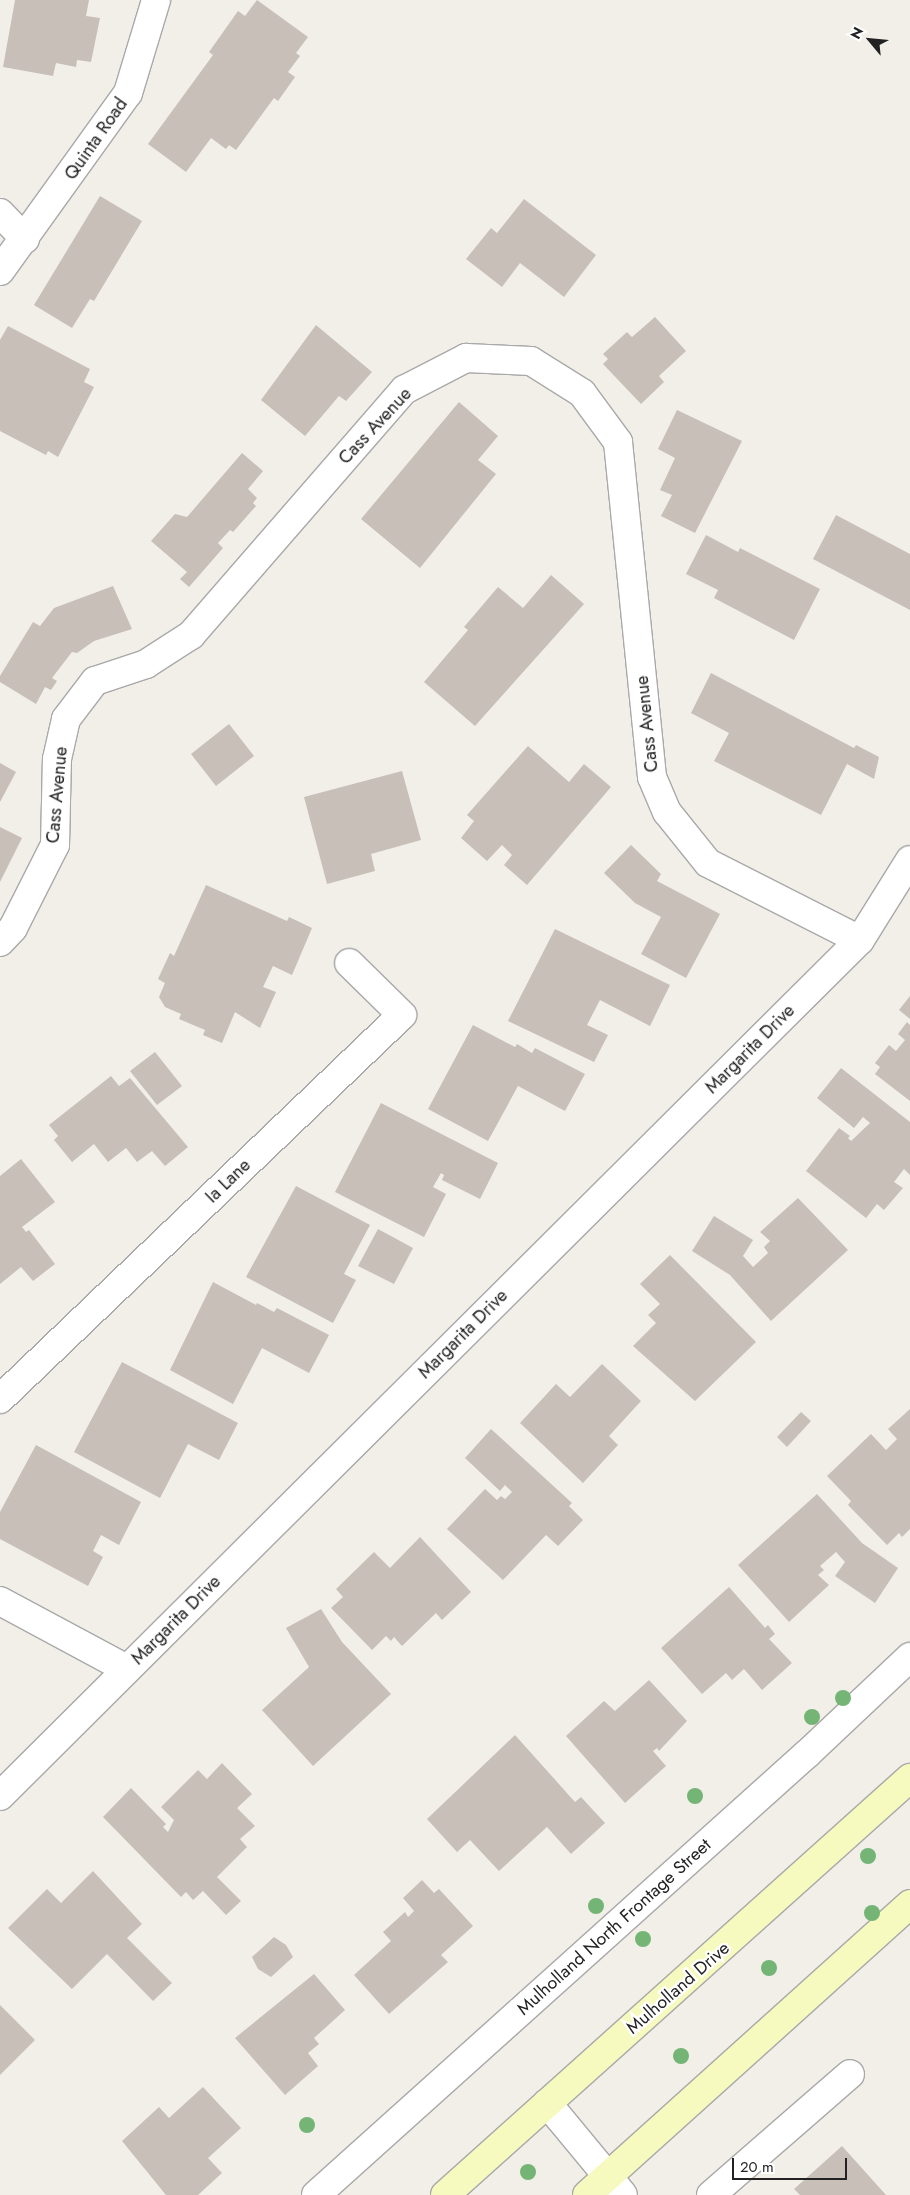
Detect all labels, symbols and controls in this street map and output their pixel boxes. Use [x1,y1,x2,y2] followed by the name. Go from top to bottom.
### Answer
[845,15,895,65] north arrow
[845,23,868,43] text: N
[60,94,132,184] street label: Quinta Road
[334,383,416,469] street label: Cass Avenue
[631,675,663,773] street label: Cass Avenue
[42,746,72,844] street label: Cass Avenue
[701,1000,799,1098] street label: Margarita Drive
[201,1154,255,1208] street label: Ia Lane
[414,1285,512,1383] street label: Margarita Drive
[127,1571,225,1669] street label: Margarita Drive
[513,1834,715,2020] street label: Mulholland North Frontage Street
[622,1937,734,2039] street label: Mulholland Drive
[735,2148,850,2180] scale bar
[740,2156,774,2178] text: 20 m

